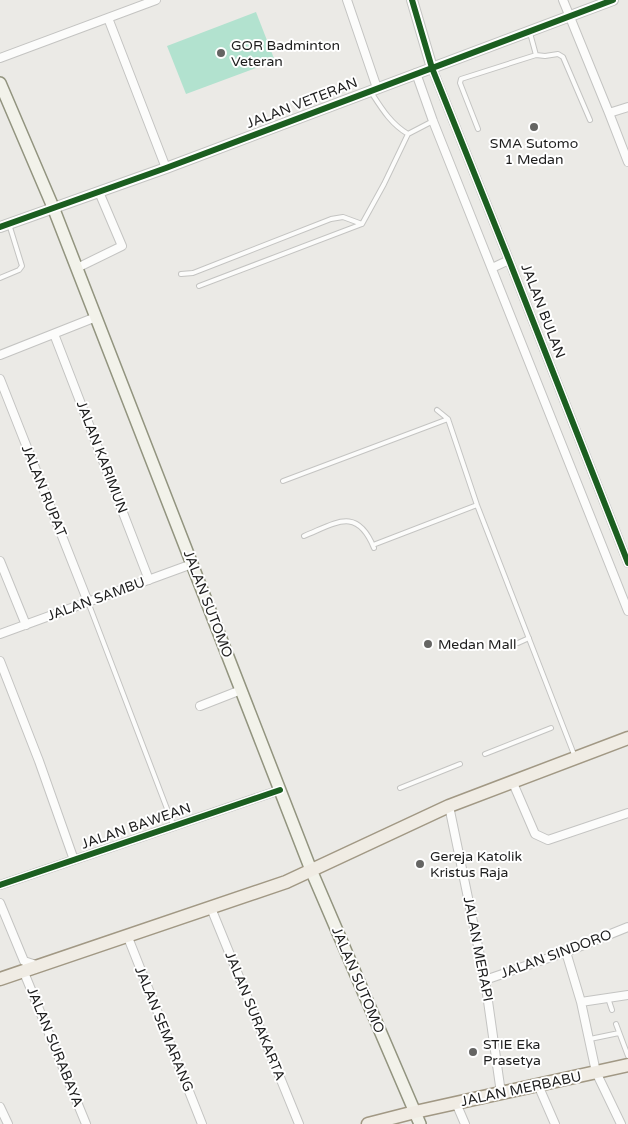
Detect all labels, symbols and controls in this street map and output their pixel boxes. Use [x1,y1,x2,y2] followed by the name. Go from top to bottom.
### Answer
[231,37,340,70] place label: GOR Badminton Veteran
[215,47,227,59] marker: GOR Badminton Veteran
[244,74,360,132] street label: JALAN VETERAN
[528,121,540,133] marker: SMA Sutomo 1 Medan
[490,135,578,168] place label: SMA Sutomo 1 Medan
[517,261,569,361] street label: JALAN BULAN
[73,398,131,516] street label: JALAN KARIMUN
[18,443,70,540] street label: JALAN RUPAT
[180,548,236,660] street label: JALAN SUTOMO
[45,573,147,625] street label: JALAN SAMBU
[438,636,516,653] place label: Medan Mall
[422,638,434,650] marker: Medan Mall
[79,799,193,853] street label: JALAN BAWEAN
[430,848,522,881] place label: Gereja Katolik Kristus Raja
[414,858,426,870] marker: Gereja Katolik Kristus Raja
[460,895,496,1003] street label: JALAN MERAPI
[328,924,388,1036] street label: JALAN SUTOMO
[498,926,614,982] street label: JALAN SINDORO
[221,949,289,1083] street label: JALAN SURAKARTA
[131,964,197,1094] street label: JALAN SEMARANG
[23,985,87,1109] street label: JALAN SURABAYA
[483,1036,541,1069] place label: STIE Eka Prasetya
[467,1046,479,1058] marker: STIE Eka Prasetya
[459,1068,583,1110] street label: JALAN MERBABU

